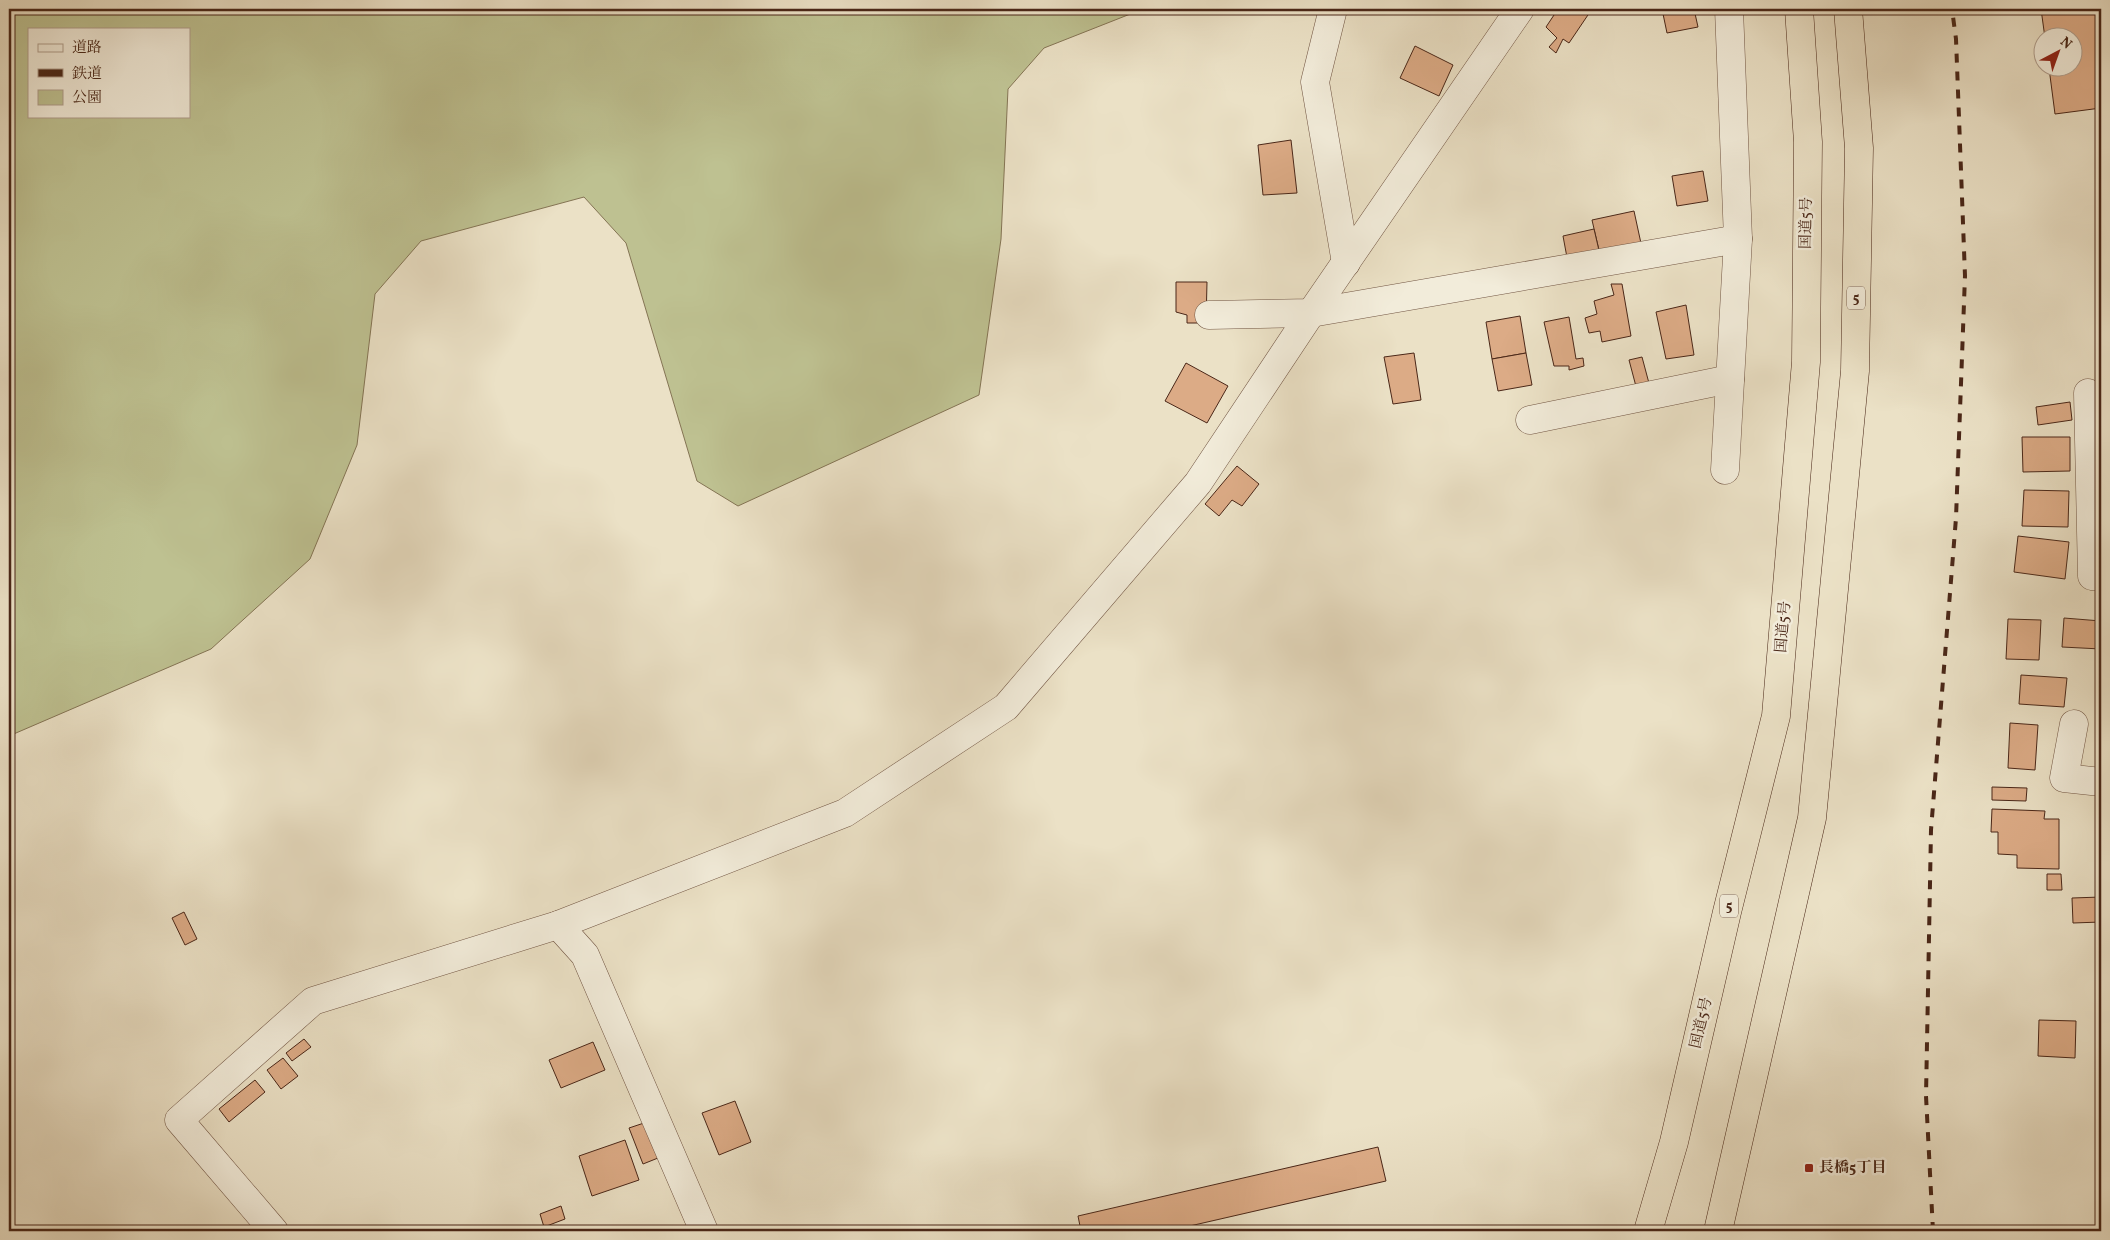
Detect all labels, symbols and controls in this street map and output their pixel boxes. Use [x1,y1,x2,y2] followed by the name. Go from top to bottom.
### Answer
[28,28,190,118] legend
[2032,28,2082,78] north arrow
[2055,33,2076,54] text: N
[72,38,102,59] text: 道路
[72,64,102,85] text: 鉄道
[72,88,102,109] text: 公園
[1796,197,1818,249] street label: 国道5号
[1847,286,1865,310] road number: 5
[1771,600,1797,654] street label: 国道5号
[1720,894,1738,918] road number: 5
[1686,995,1718,1051] street label: 国道5号
[1819,1158,1886,1179] place label: 長橋5丁目
[1803,1162,1815,1174] marker: 長橋5丁目

